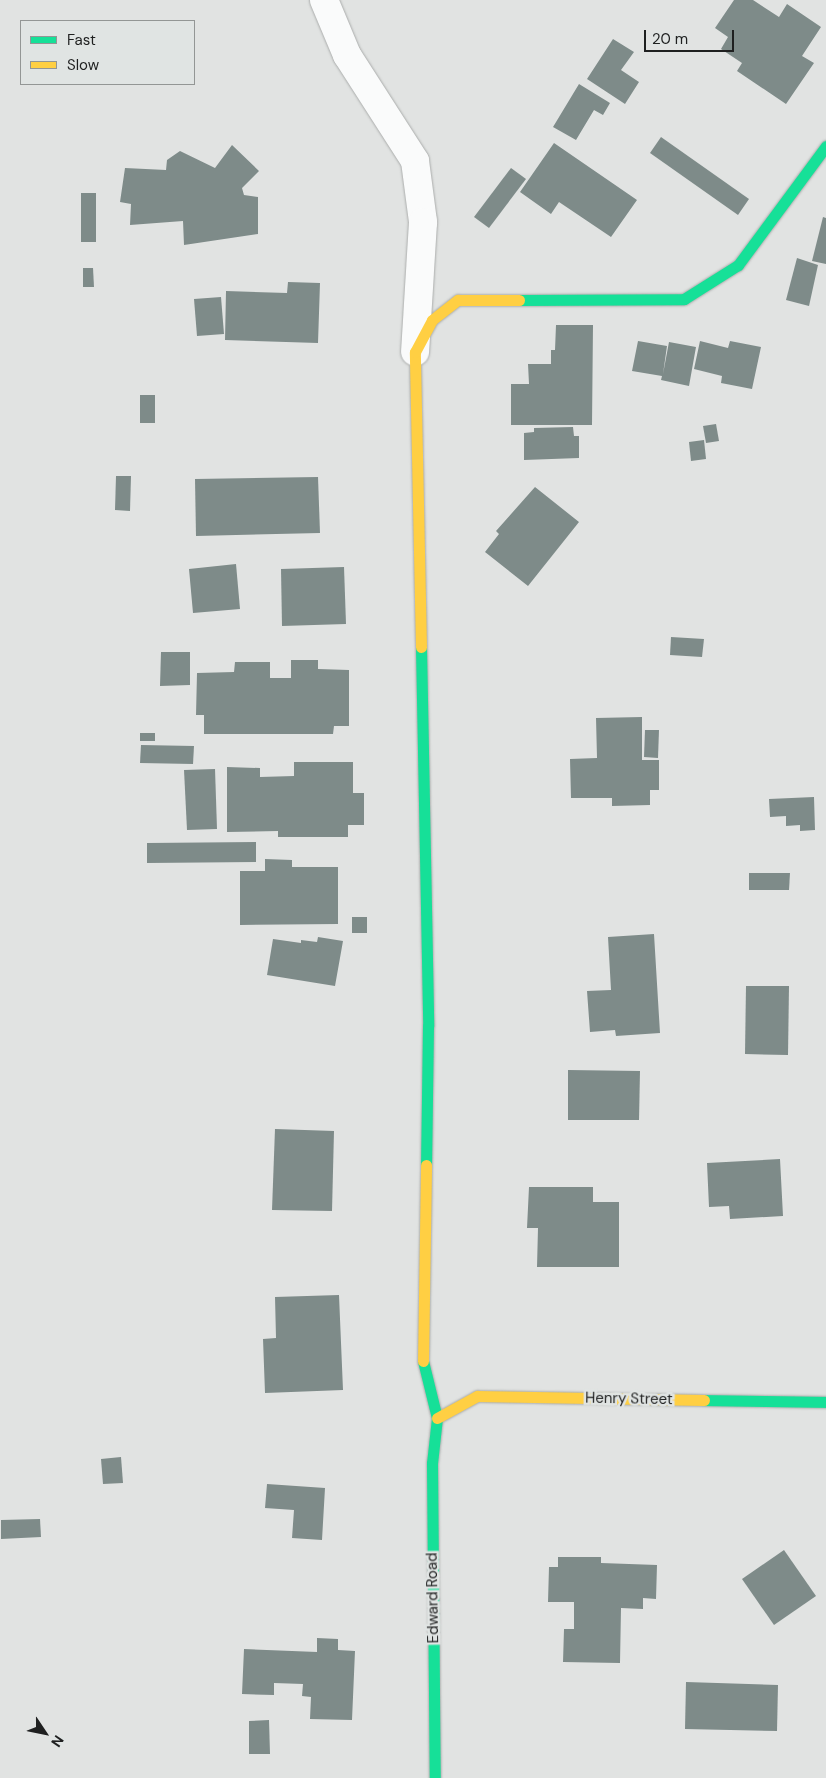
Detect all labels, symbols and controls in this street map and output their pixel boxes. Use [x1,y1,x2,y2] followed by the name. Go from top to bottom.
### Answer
[20,20,195,85] legend
[646,20,736,52] scale bar
[652,29,688,49] text: 20 m
[67,30,96,50] text: Fast
[67,55,99,75] text: Slow
[585,1389,673,1409] street label: Henry Street
[423,1552,443,1644] street label: Edward Road
[20,1708,70,1758] north arrow
[47,1732,68,1751] text: N

